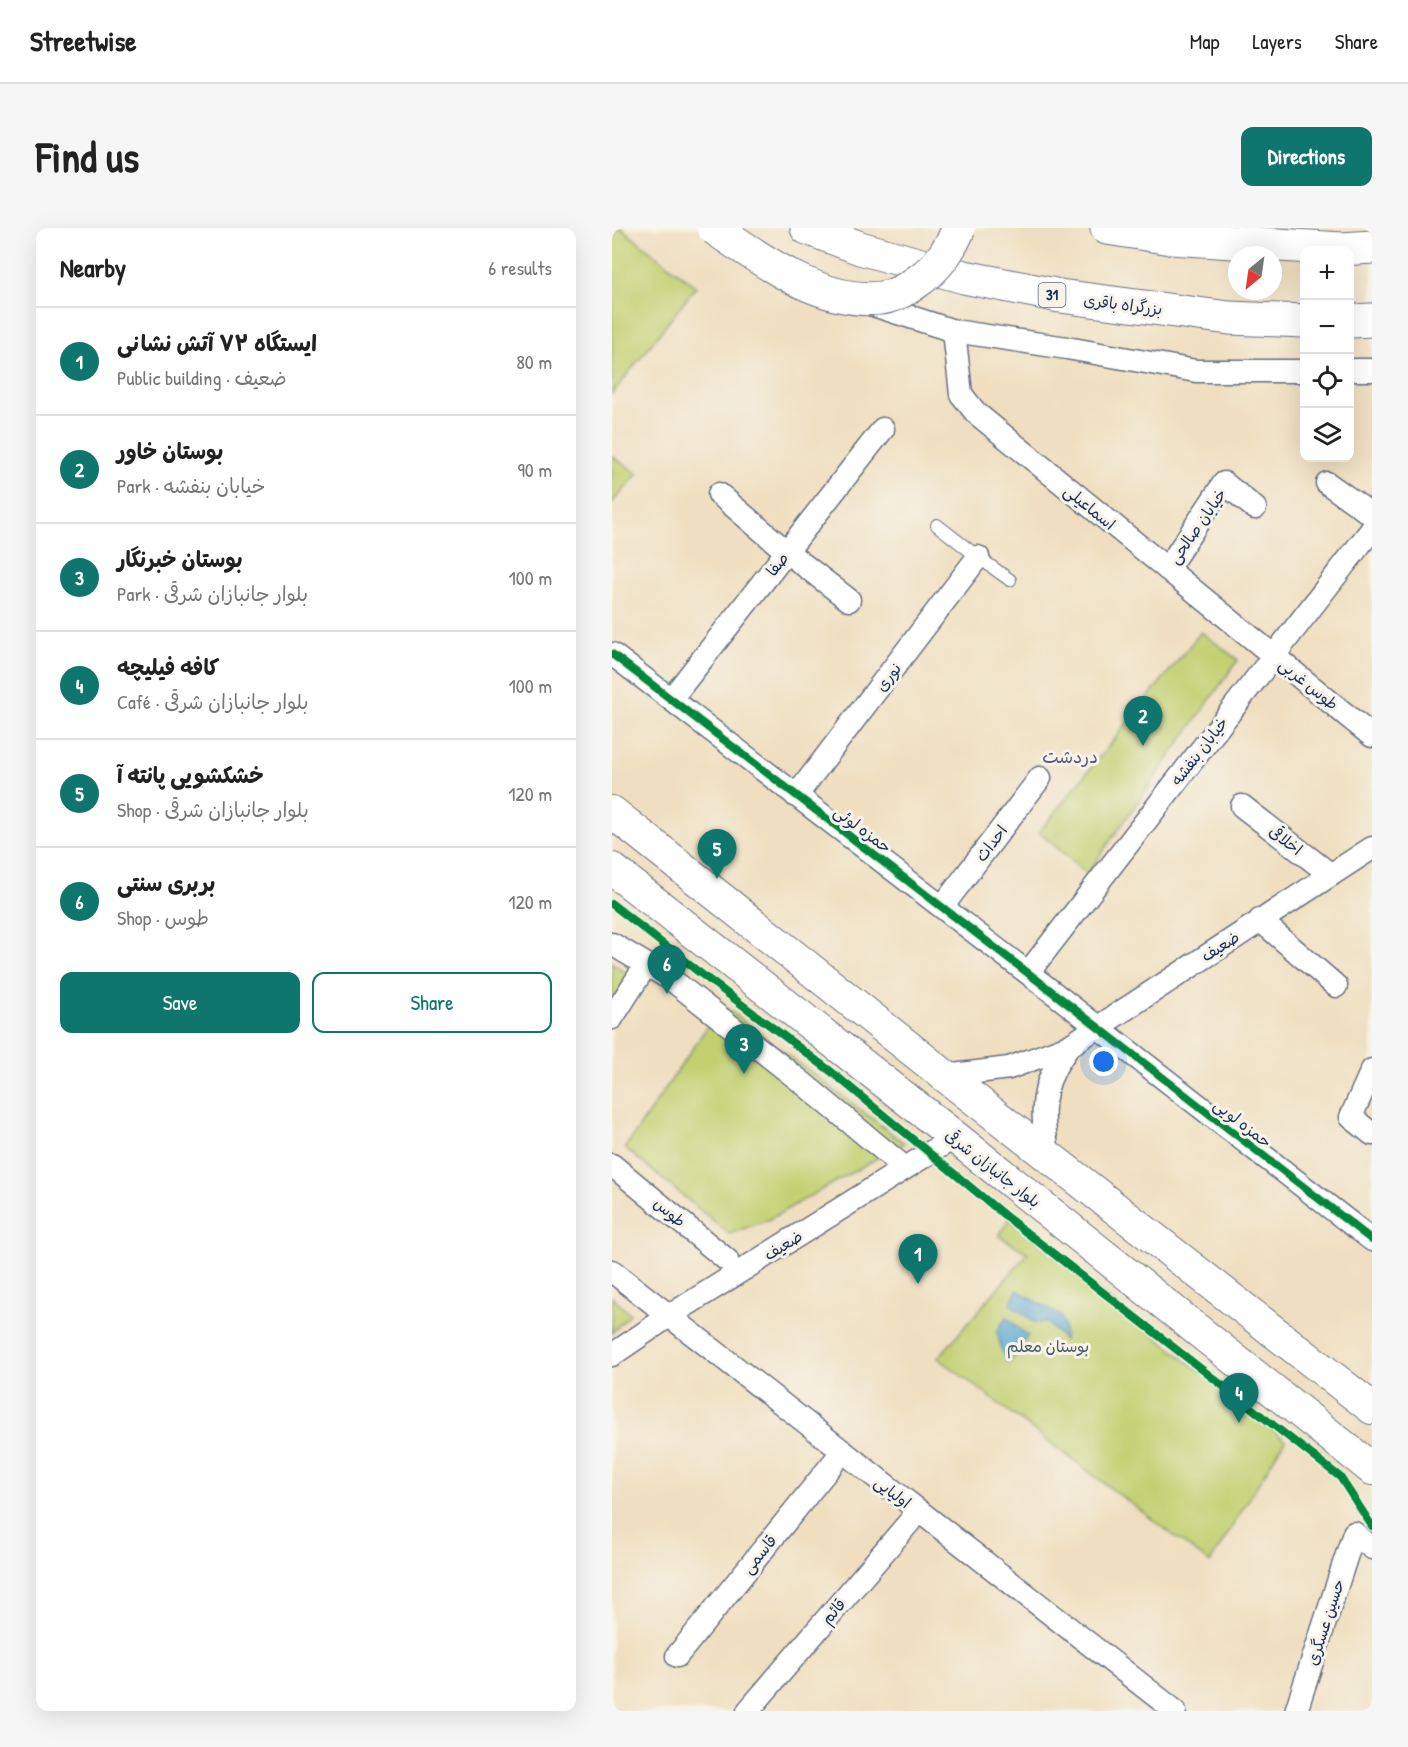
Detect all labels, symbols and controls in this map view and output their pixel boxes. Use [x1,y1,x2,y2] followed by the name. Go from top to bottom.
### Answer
[30,22,136,60] text: Streetwise
[1190,27,1219,56] text: Map
[1252,27,1302,56] text: Layers
[1335,27,1378,56] text: Share
[1241,127,1372,186] button: Directions
[36,128,139,185] text: Find us
[1228,246,1282,300] north arrow
[1300,246,1354,462] map controls
[1300,246,1354,300] button: +
[60,250,126,285] text: Nearby
[488,254,552,281] text: 6 results
[1038,283,1066,307] road number: 31
[1082,288,1164,320] street label: بزرگراه باقری
[1300,300,1354,354] button: −
[117,328,317,358] text: ایستگاه ۷۲ آتش نشانی
[76,348,83,375] text: 1
[516,348,552,375] text: 80 m
[1300,354,1354,408] button: locate
[117,364,286,391] text: Public building · ضعیف
[1300,408,1354,462] button: layers
[117,436,223,466] text: بوستان خاور
[75,456,84,483] text: 2
[518,456,552,483] text: 90 m
[117,472,265,499] text: Park · خیابان بنفشه
[1060,479,1120,535] street label: اسماعیلی
[1163,484,1231,568] street label: خیابان صالحی
[117,544,243,574] text: بوستان خبرنگار
[761,547,793,581] street label: صفا
[75,564,84,591] text: 3
[509,564,552,591] text: 100 m
[117,580,308,607] text: Park · بلوار جانبازان شرقی
[117,652,219,682] text: کافه فیلیچه
[1275,653,1343,715] street label: طوس غربی
[870,658,906,696] street label: نوری
[76,672,83,699] text: 4
[509,672,552,699] text: 100 m
[117,688,308,715] text: Café · بلوار جانبازان شرقی
[1124,696,1162,746] pin: 2
[1165,712,1233,790] street label: خیابان بنفشه
[1042,744,1098,769] district label: دردشت
[117,760,264,790] text: خشکشویی پانته آ
[75,780,84,807] text: 5
[508,780,552,807] text: 120 m
[117,796,309,823] text: Shop · بلوار جانبازان شرقی
[830,800,896,858] street label: حمزه لوئی
[970,820,1012,866] street label: احداث
[1265,820,1307,860] street label: اخلاقی
[698,830,736,879] pin: 5
[117,868,215,898] text: بربری سنتی
[76,888,83,915] text: 6
[508,888,552,915] text: 120 m
[117,904,209,931] text: Shop · طوس
[1197,925,1243,967] street label: ضعیف
[648,944,686,994] pin: 6
[60,972,300,1033] button: Save
[312,972,552,1033] button: Share
[724,1024,764,1074] pin: 3
[1089,1047,1118,1076] your location
[1209,1093,1277,1153] street label: حمزه لویی
[941,1124,1045,1212] street label: بلوار جانبازان شرقی
[649,1192,691,1232] street label: طوس
[760,1225,806,1265] street label: ضعیف
[898,1234,938,1284] pin: 1
[1007,1335,1089,1359] park label: بوستان معلم
[1220,1374,1258,1423] pin: 4
[870,1471,916,1513] street label: اولیایی
[736,1530,782,1578] street label: قاسمی
[1301,1576,1349,1668] street label: حسین عسگری
[816,1593,852,1630] street label: قائم

